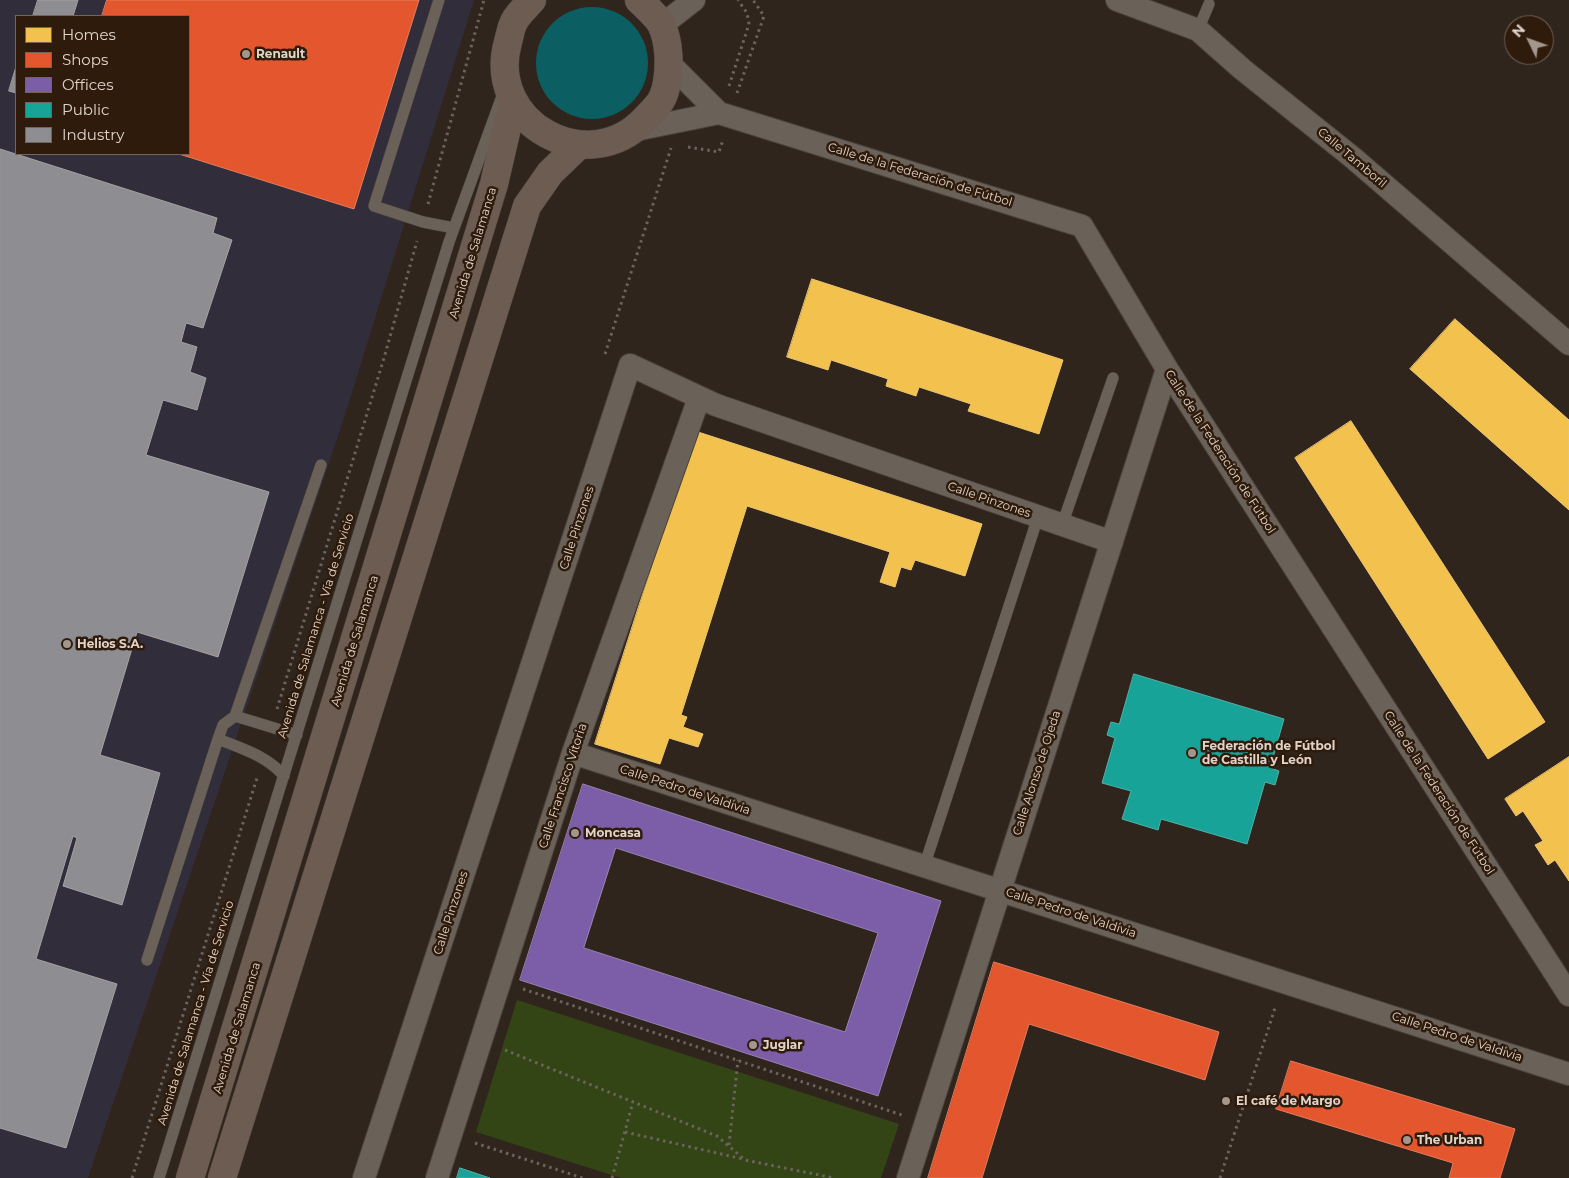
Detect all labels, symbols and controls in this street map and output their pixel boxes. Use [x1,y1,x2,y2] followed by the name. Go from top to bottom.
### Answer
[15,15,190,155] legend
[1504,15,1554,65] north arrow
[1508,20,1529,41] text: N
[62,25,116,44] text: Homes
[256,47,305,61] place label: Renault
[240,48,252,60] marker: Renault
[62,50,108,69] text: Shops
[62,75,114,94] text: Offices
[62,100,110,119] text: Public
[62,125,124,144] text: Industry
[1315,125,1389,191] street label: Calle Tamboril
[826,140,1014,210] street label: Calle de la Federación de Fútbol
[446,186,500,320] street label: Avenida de Salamanca
[1162,368,1278,536] street label: Calle de la Federación de Fútbol
[945,479,1033,521] street label: Calle Pinzones
[557,484,597,572] street label: Calle Pinzones
[275,512,357,740] street label: Avenida de Salamanca - Vía de Servicio
[328,574,382,708] street label: Avenida de Salamanca
[77,637,143,651] place label: Helios S.A.
[61,638,73,650] marker: Helios S.A.
[1010,709,1064,837] street label: Calle Alonso de Ojeda
[1381,709,1497,877] street label: Calle de la Federación de Fútbol
[536,722,590,850] street label: Calle Francisco Vitoria
[1202,739,1335,767] place label: Federación de Fútbol de Castilla y León
[1186,747,1198,759] marker: Federación de Fútbol de Castilla y León
[618,762,752,818] street label: Calle Pedro de Valdivia
[585,826,641,840] place label: Moncasa
[569,827,581,839] marker: Moncasa
[431,869,471,957] street label: Calle Pinzones
[1004,885,1138,941] street label: Calle Pedro de Valdivia
[155,899,237,1127] street label: Avenida de Salamanca - Vía de Servicio
[210,961,264,1095] street label: Avenida de Salamanca
[1390,1009,1524,1065] street label: Calle Pedro de Valdivia
[763,1038,802,1052] place label: Juglar
[747,1039,759,1051] marker: Juglar
[1236,1094,1341,1108] place label: El café de Margo
[1220,1095,1232,1107] marker: El café de Margo
[1417,1133,1482,1147] place label: The Urban
[1401,1134,1413,1146] marker: The Urban

